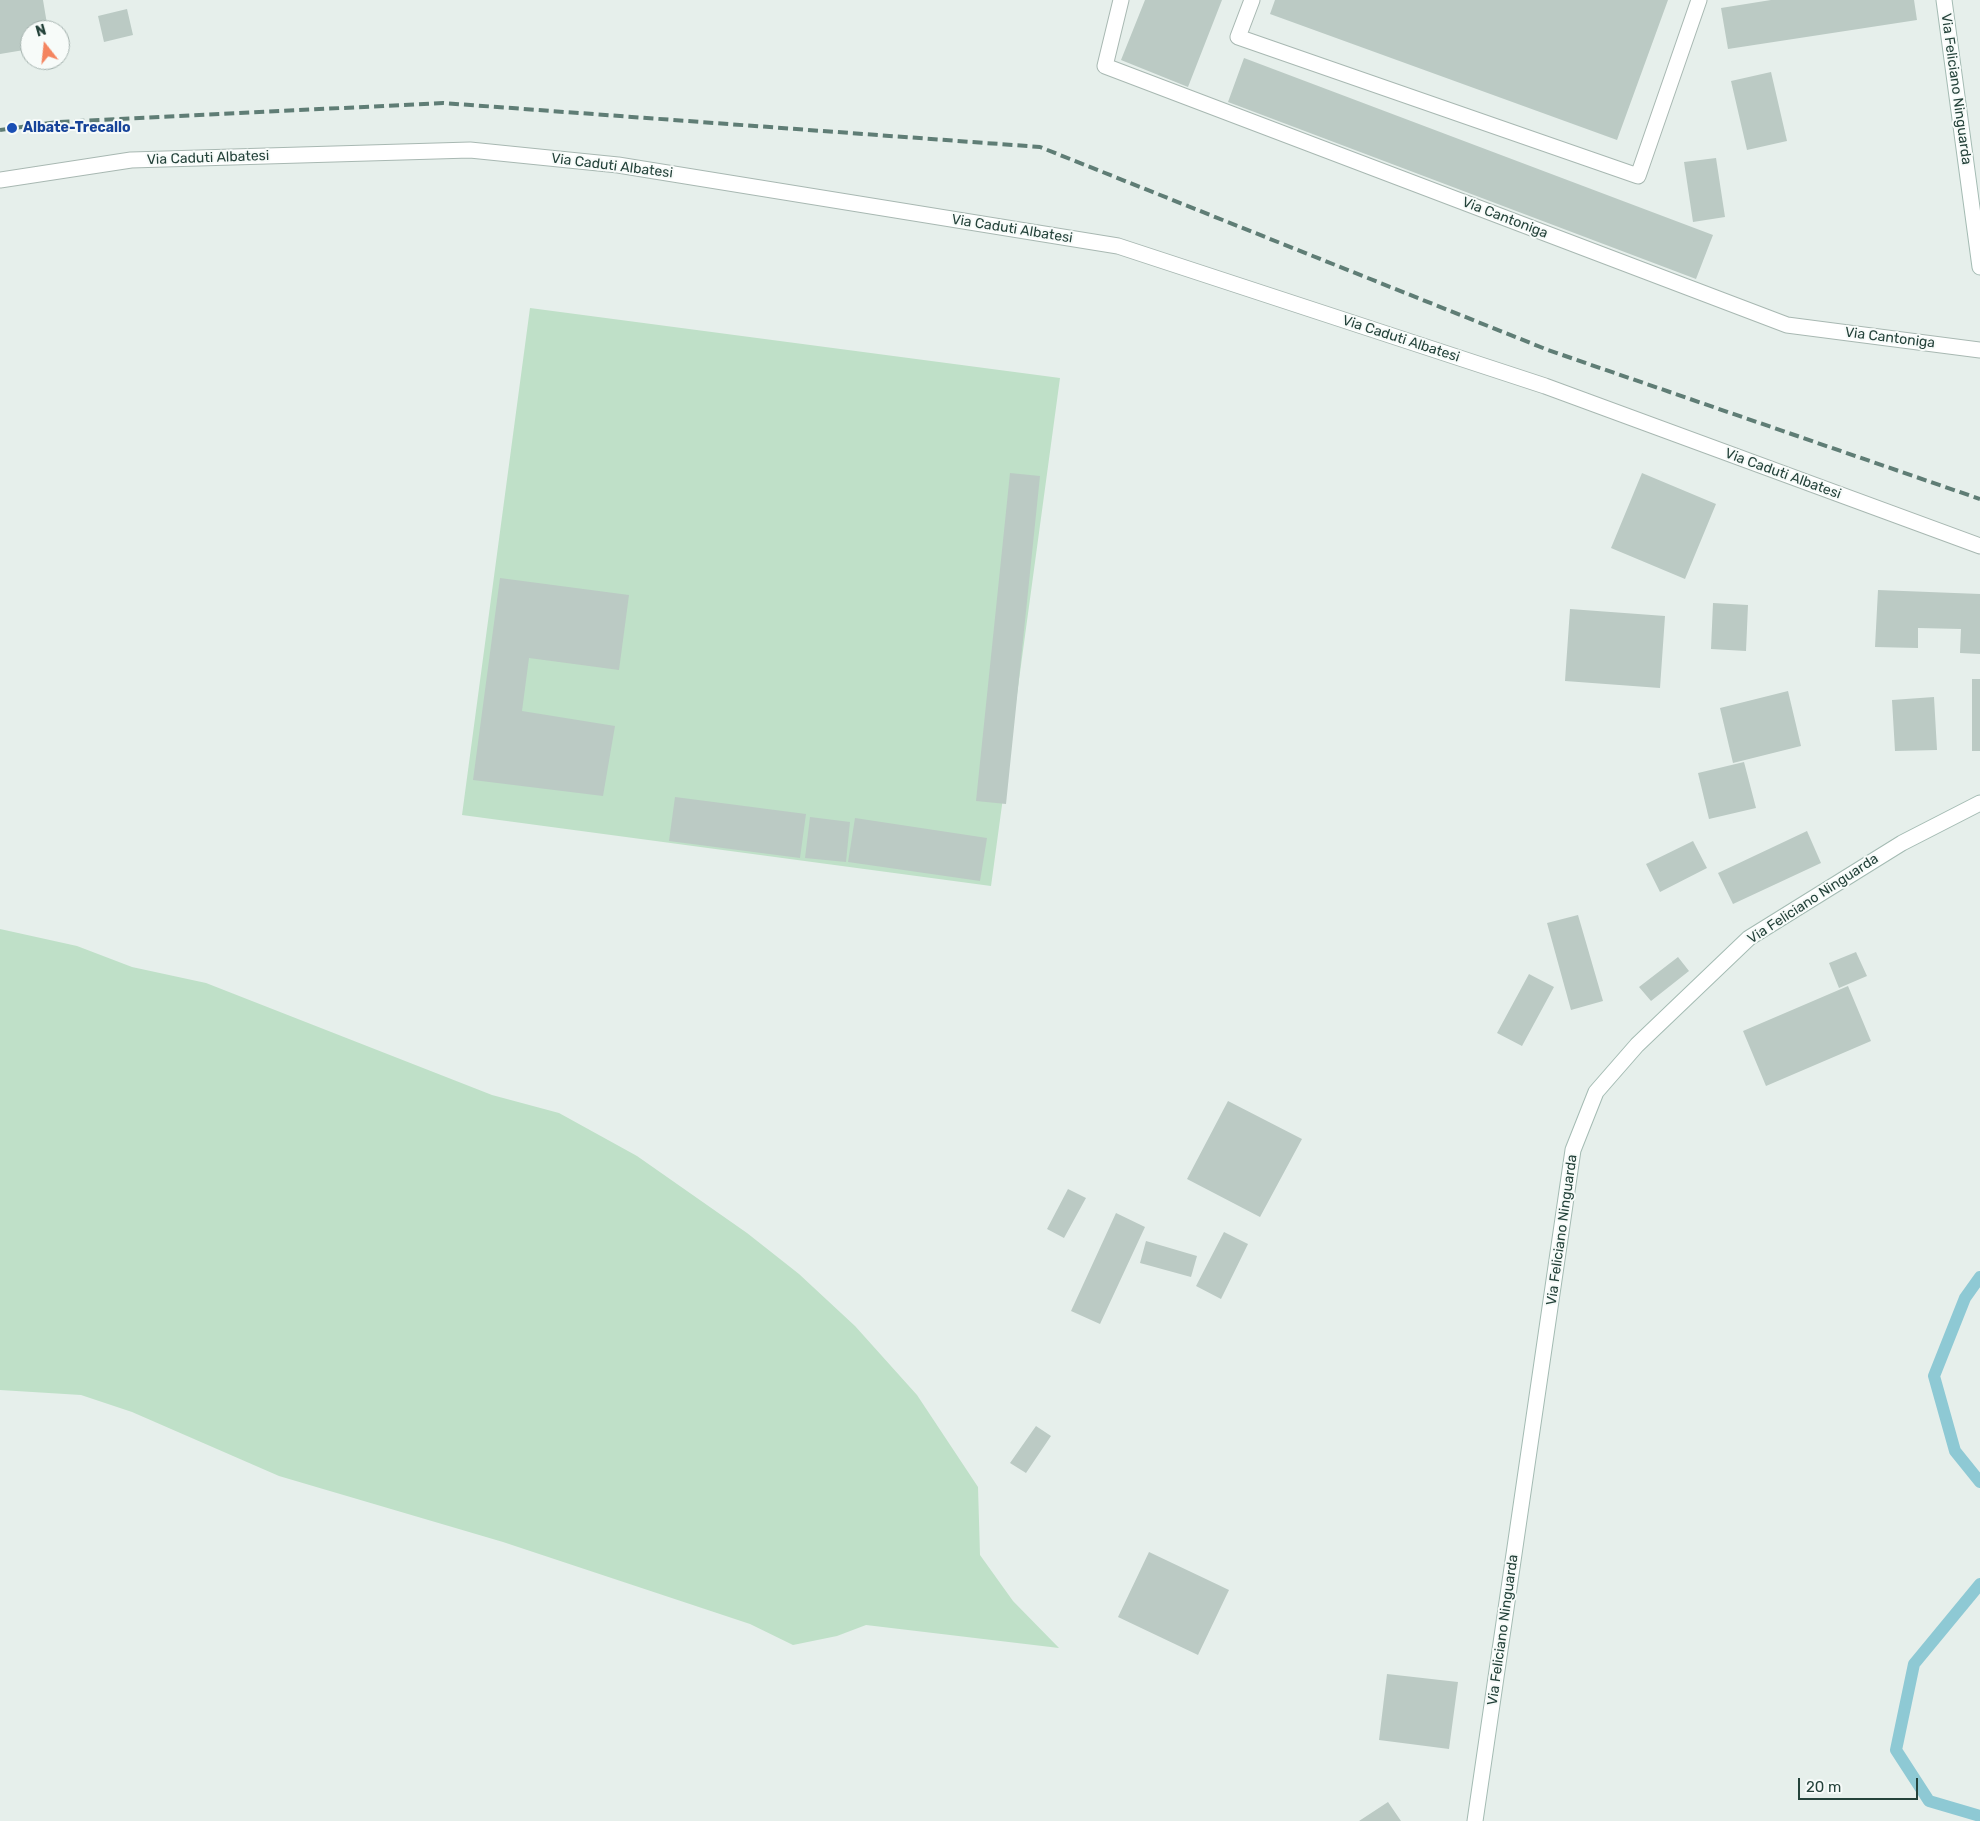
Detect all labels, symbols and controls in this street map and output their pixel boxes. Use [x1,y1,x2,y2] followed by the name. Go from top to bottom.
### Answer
[1937,12,1975,166] street label: Via Feliciano Ninguarda
[20,20,70,70] north arrow
[34,22,48,41] text: N
[23,120,131,136] place label: Albate-Trecallo
[5,121,19,135] marker: Albate-Trecallo
[147,147,269,169] street label: Via Caduti Albatesi
[550,150,674,182] street label: Via Caduti Albatesi
[1460,194,1550,242] street label: Via Cantoniga
[950,211,1074,247] street label: Via Caduti Albatesi
[1340,312,1462,366] street label: Via Caduti Albatesi
[1844,324,1936,352] street label: Via Cantoniga
[1723,445,1843,503] street label: Via Caduti Albatesi
[1744,850,1882,948] street label: Via Feliciano Ninguarda
[1543,1153,1581,1307] street label: Via Feliciano Ninguarda
[1484,1553,1522,1707] street label: Via Feliciano Ninguarda
[1800,1768,1920,1800] scale bar
[1806,1778,1841,1796] text: 20 m

